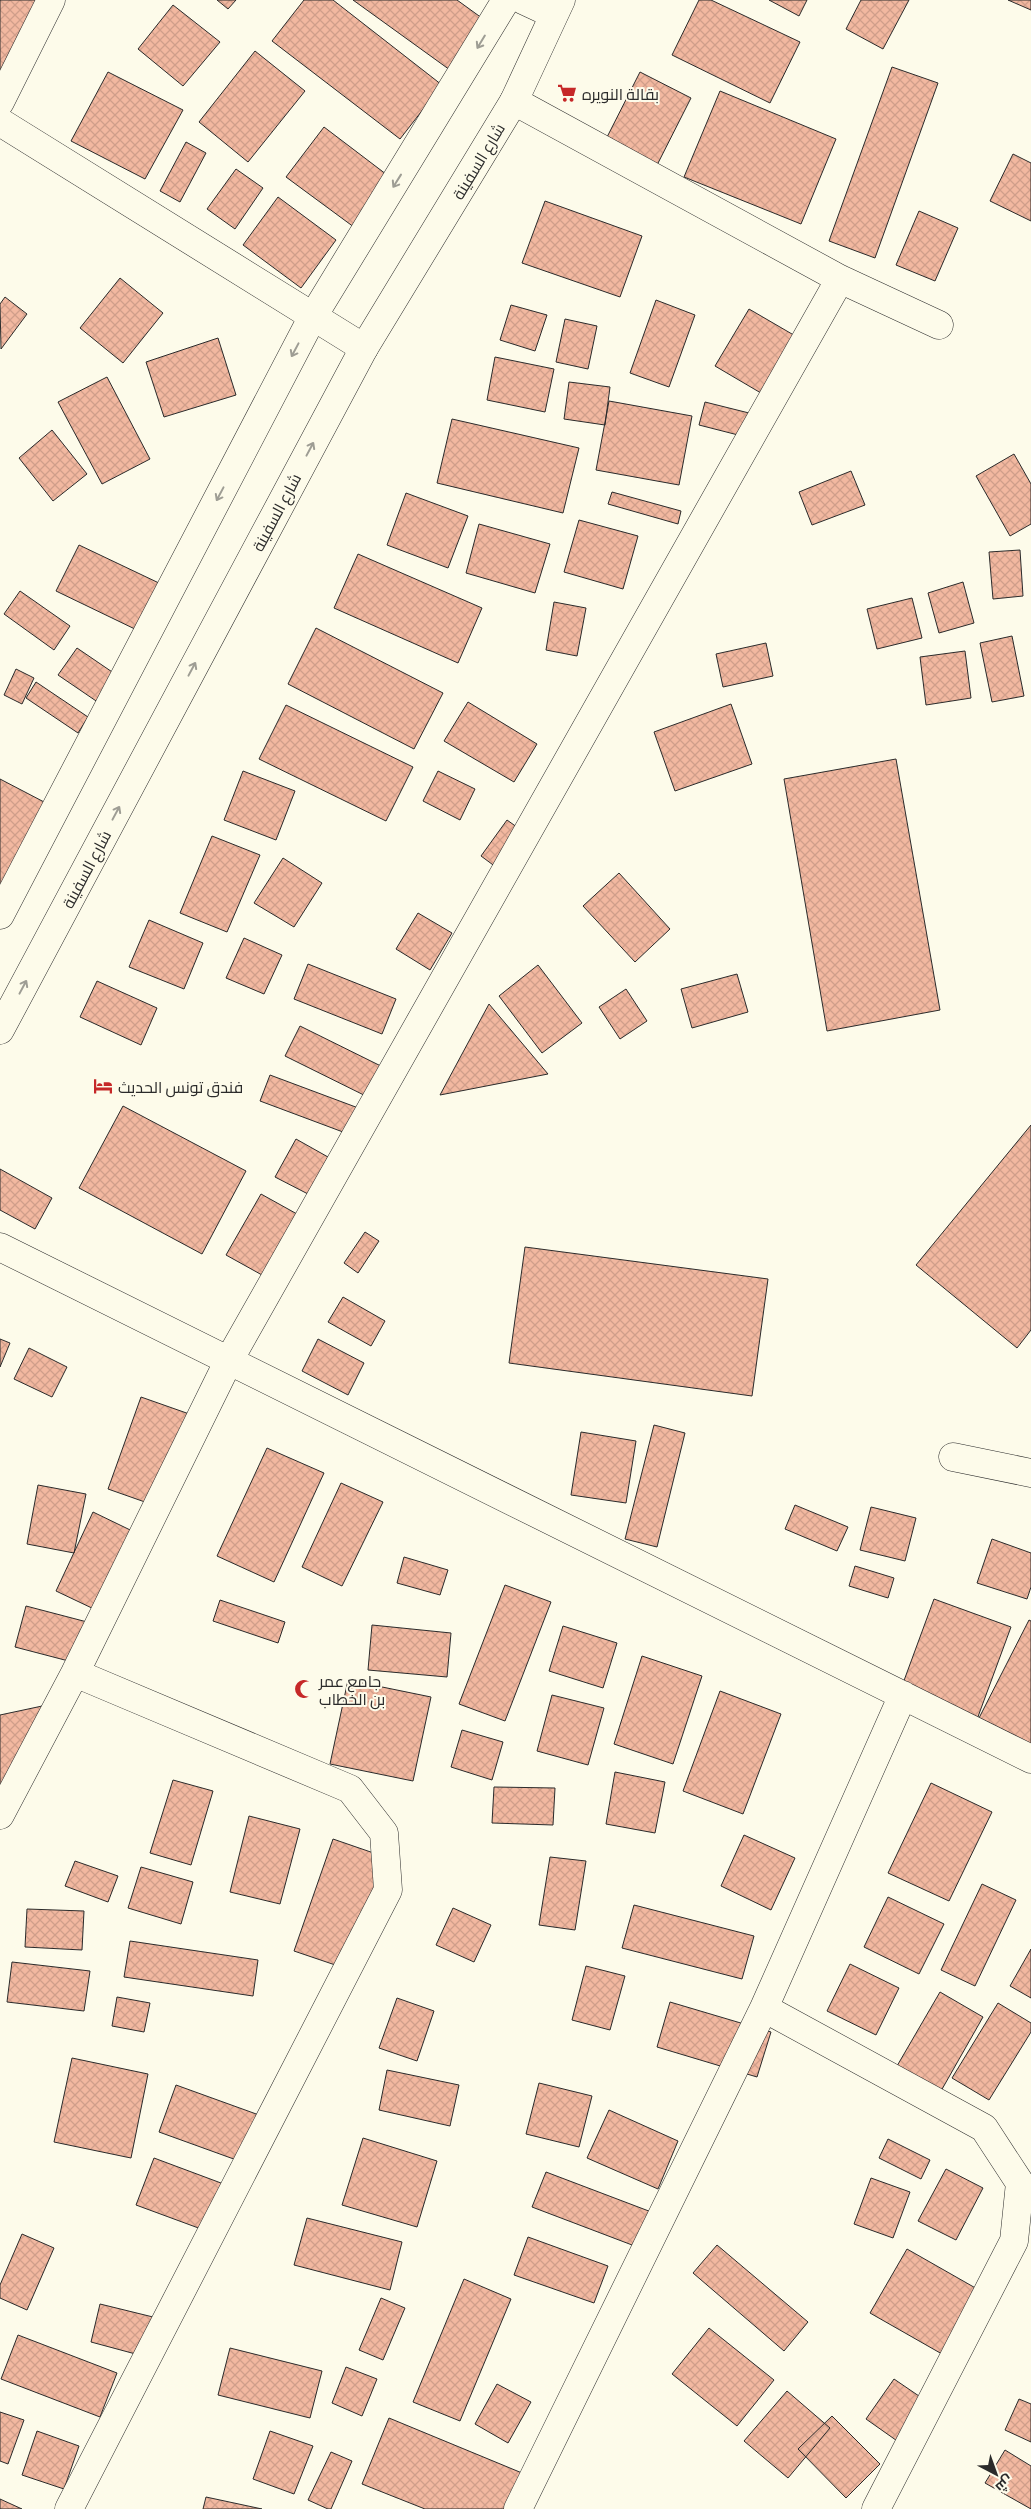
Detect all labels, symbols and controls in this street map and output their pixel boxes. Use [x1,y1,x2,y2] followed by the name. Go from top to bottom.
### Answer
[476,34,486,49] one-way arrow
[556,82,578,104] supermarket icon: بقالة النويره
[582,84,659,104] place label: بقالة النويره
[448,119,511,204] street label: شارع السفينة
[391,173,401,187] one-way arrow
[290,342,299,357] one-way arrow
[305,441,315,456] one-way arrow
[248,470,307,556] street label: شارع السفينة
[215,486,224,501] one-way arrow
[188,662,198,677] one-way arrow
[111,805,121,820] one-way arrow
[58,827,117,913] street label: شارع السفينة
[18,979,28,994] one-way arrow
[92,1075,114,1097] hotel icon: فندق تونس الحديث
[118,1077,243,1098] place label: فندق تونس الحديث
[318,1671,385,1710] place label: جامع عمر بن الخطاب
[293,1678,315,1700] mosque icon: جامع عمر بن الخطاب
[971,2449,1021,2499] north arrow
[992,2471,1017,2497] text: ش

